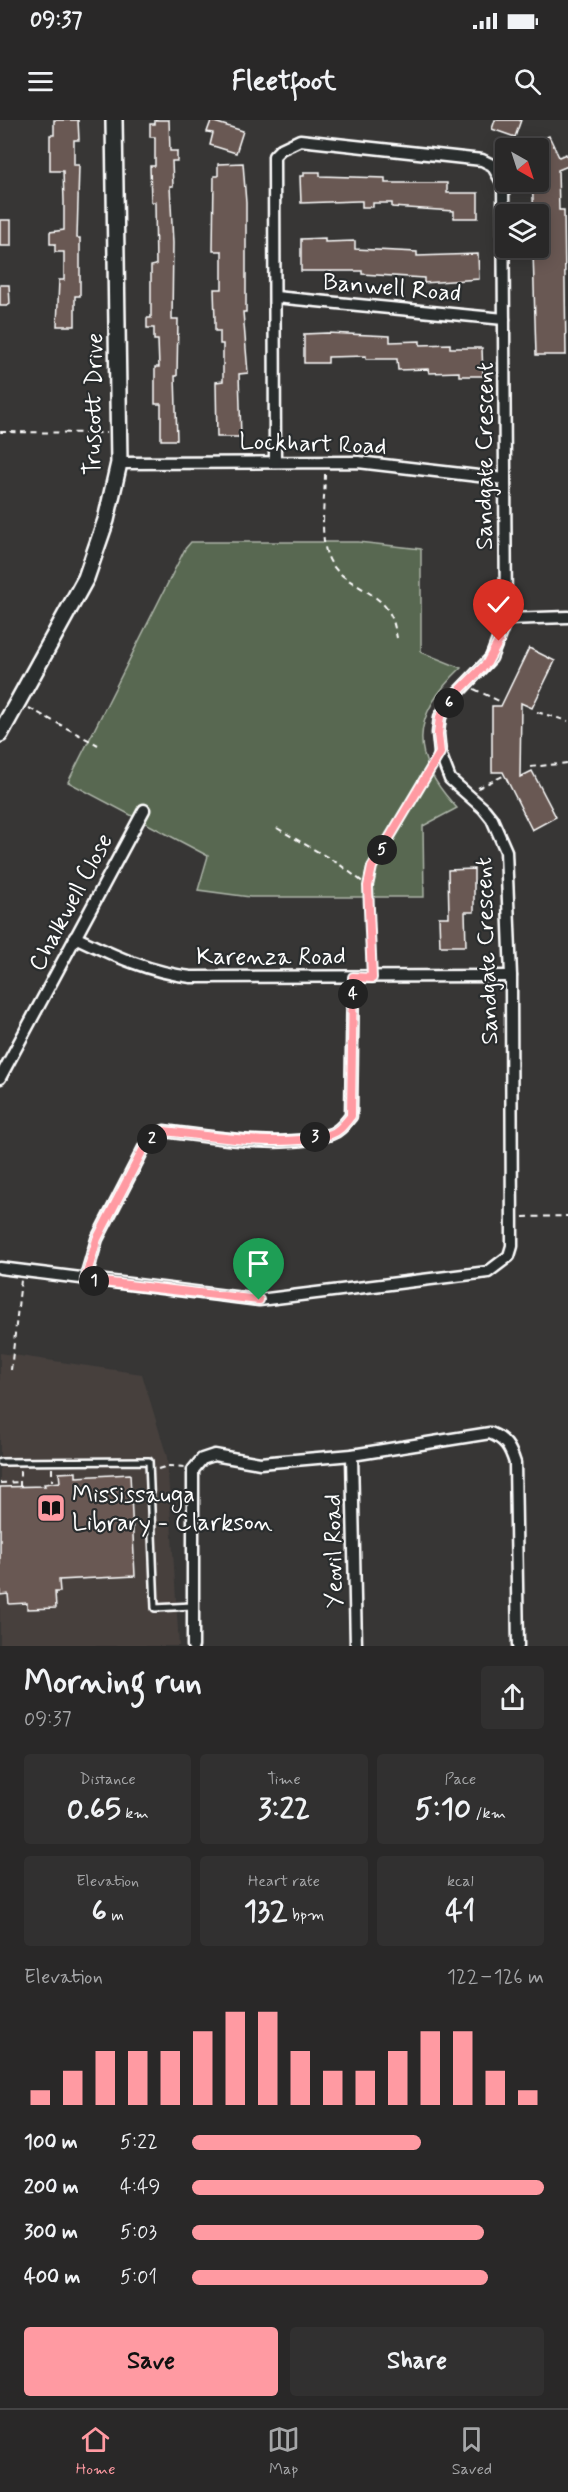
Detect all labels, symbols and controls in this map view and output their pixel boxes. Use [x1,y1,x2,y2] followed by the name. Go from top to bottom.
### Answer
[30,7,82,35] text: 09:37
[232,64,336,99] text: Fleetfoot
[24,65,57,98] icon: menu
[511,65,544,98] icon: search
[495,138,549,192] north arrow
[495,138,549,258] map controls
[495,204,549,258] button: layers
[321,267,462,310] street label: Banwell Road
[78,332,111,476] street label: Truscott Drive
[470,362,501,550] street label: Sandgate Crescent
[239,426,387,463] street label: Lockhart Road
[473,579,524,641] pin
[482,588,515,621] icon: check
[434,688,464,718] pin: 6
[445,692,453,713] text: 6
[22,828,121,977] street label: Chalkwell Close
[367,835,397,865] pin: 5
[377,839,387,860] text: 5
[469,857,506,1045] street label: Sandgate Crescent
[196,942,346,973] street label: Karenza Road
[338,979,368,1009] pin: 4
[348,983,358,1004] text: 4
[300,1122,330,1152] pin: 3
[137,1124,167,1154] pin: 2
[311,1126,319,1147] text: 3
[148,1128,156,1149] text: 2
[233,1238,284,1300] pin
[242,1247,275,1280] icon: arrive
[79,1266,109,1296] pin: 1
[90,1270,98,1291] text: 1
[72,1480,273,1539] place label: Mississauga Library - Clarkson
[35,1492,67,1524] library icon: Mississauga Library - Clarkson
[318,1494,351,1608] street label: Yeovil Road
[24,1661,202,1705] text: Morning run
[481,1666,544,1729] button: share
[24,1706,72,1733] text: 09:37
[80,1769,136,1790] text: Distance
[267,1769,301,1790] text: Time
[444,1769,476,1790] text: Pace
[67,1790,121,1829] text: 0.65
[258,1790,310,1829] text: 3:22
[415,1790,471,1829] text: 5:10
[121,1803,149,1824] text: km
[471,1803,506,1824] text: /km
[76,1871,139,1892] text: Elevation
[248,1871,320,1892] text: Heart rate
[447,1871,474,1892] text: kcal
[91,1892,107,1931] text: 6
[244,1892,288,1931] text: 132
[445,1892,476,1931] text: 41
[107,1905,124,1926] text: m
[288,1905,324,1926] text: bpm
[24,1964,103,1991] text: Elevation
[447,1964,544,1991] text: 122–126 m
[24,2129,78,2156] text: 100 m
[120,2129,158,2156] text: 5:22
[24,2174,79,2201] text: 200 m
[120,2174,161,2201] text: 4:49
[24,2219,78,2246] text: 300 m
[120,2219,157,2246] text: 5:03
[24,2264,80,2291] text: 400 m
[120,2264,157,2291] text: 5:01
[24,2327,278,2396] button: Save
[290,2327,544,2396] button: Share
[76,2423,116,2480] tab: Home
[267,2423,300,2480] tab: Map
[452,2423,492,2480] tab: Saved

